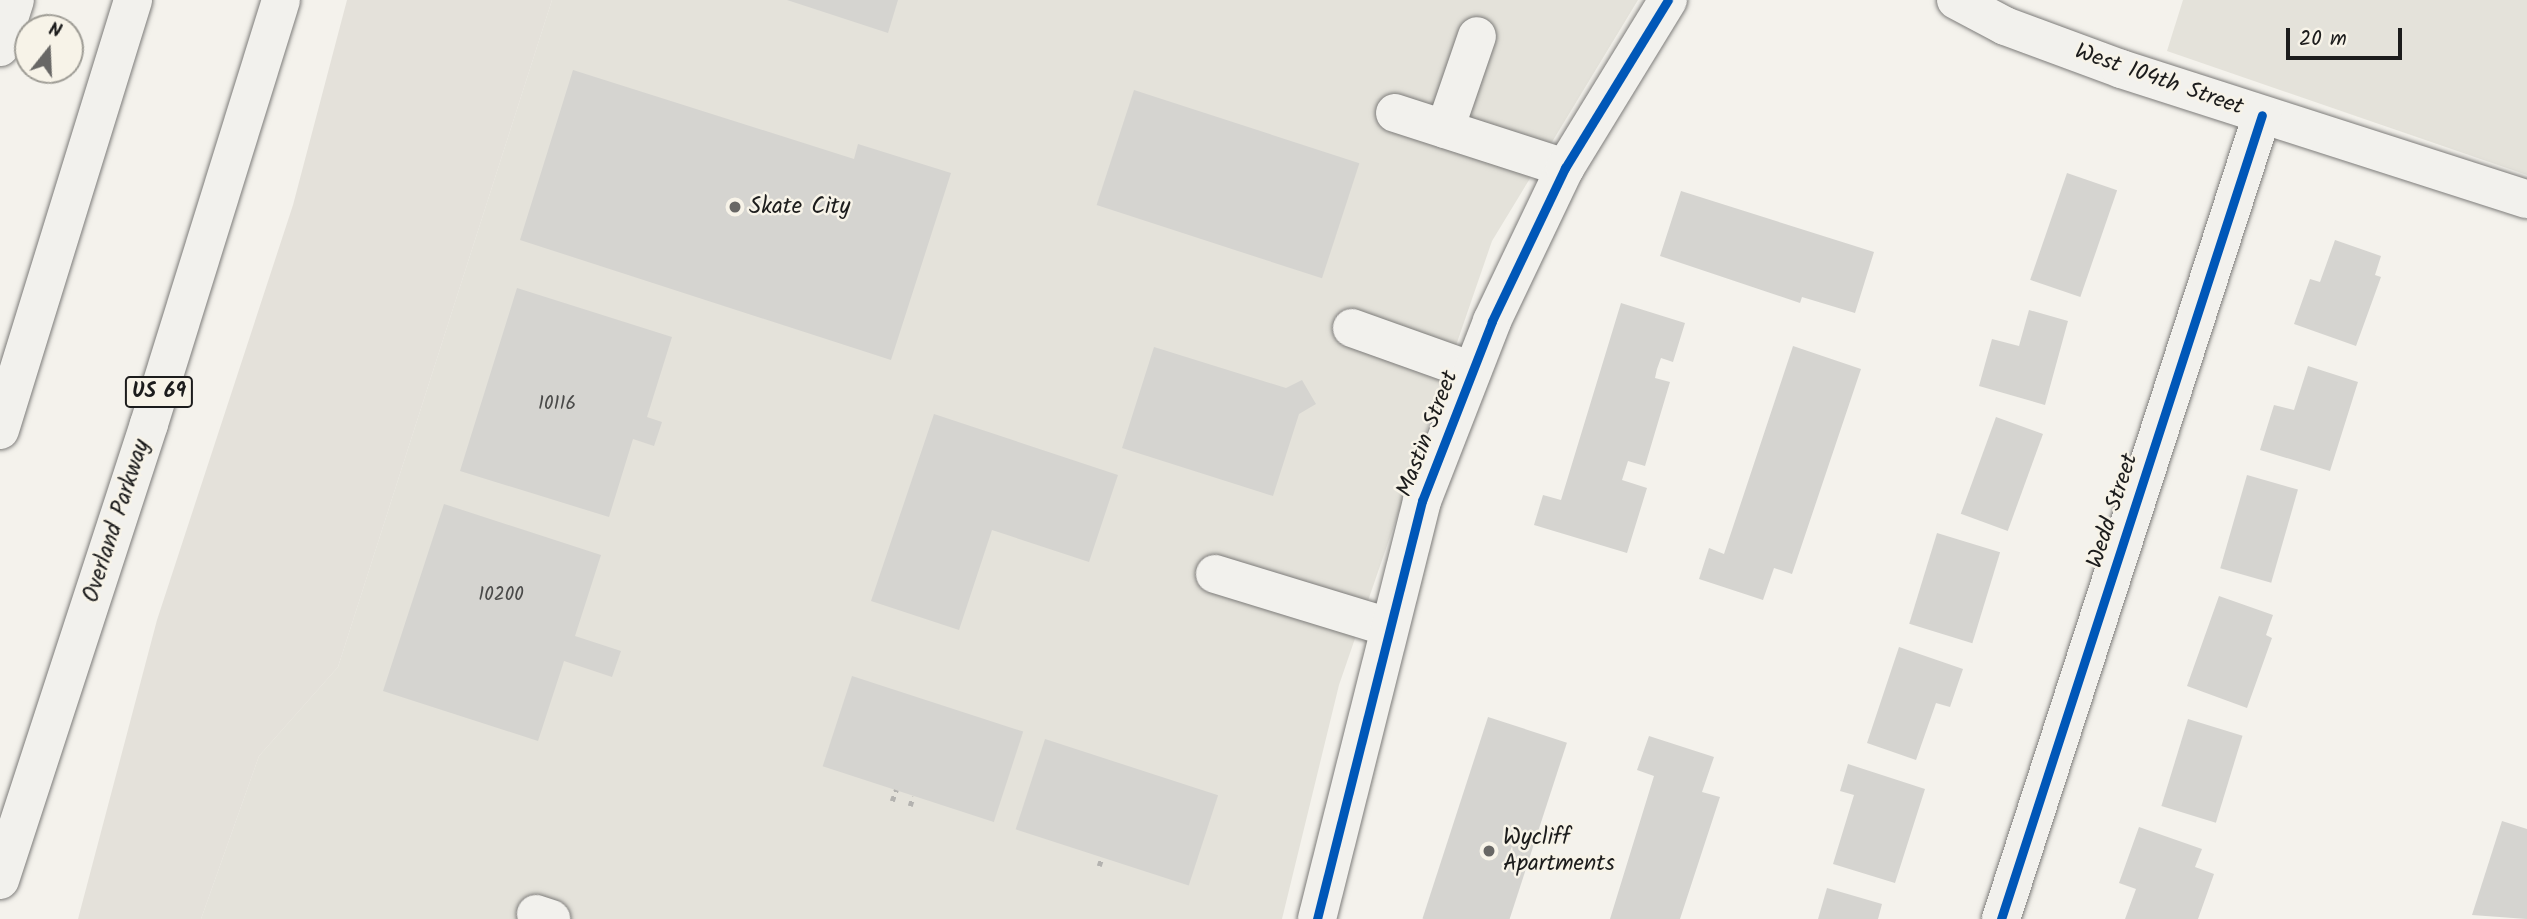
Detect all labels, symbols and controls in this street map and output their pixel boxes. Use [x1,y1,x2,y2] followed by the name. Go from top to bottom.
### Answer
[14,14,84,84] north arrow
[2289,14,2404,58] scale bar
[45,15,65,47] text: N
[2299,23,2347,56] text: 20 m
[2071,38,2247,122] street label: West 104th Street
[749,193,850,221] place label: Skate City
[727,199,743,215] marker: Skate City
[1391,367,1465,501] street label: Mastin Street
[124,374,194,410] road number: US 69
[538,394,576,416] house number: 10116
[78,436,156,606] street label: Overland Parkway
[2082,450,2144,572] street label: Wedd Street
[478,585,524,607] house number: 10200
[1503,824,1615,878] place label: Wycliff Apartments
[1481,843,1497,859] marker: Wycliff Apartments

